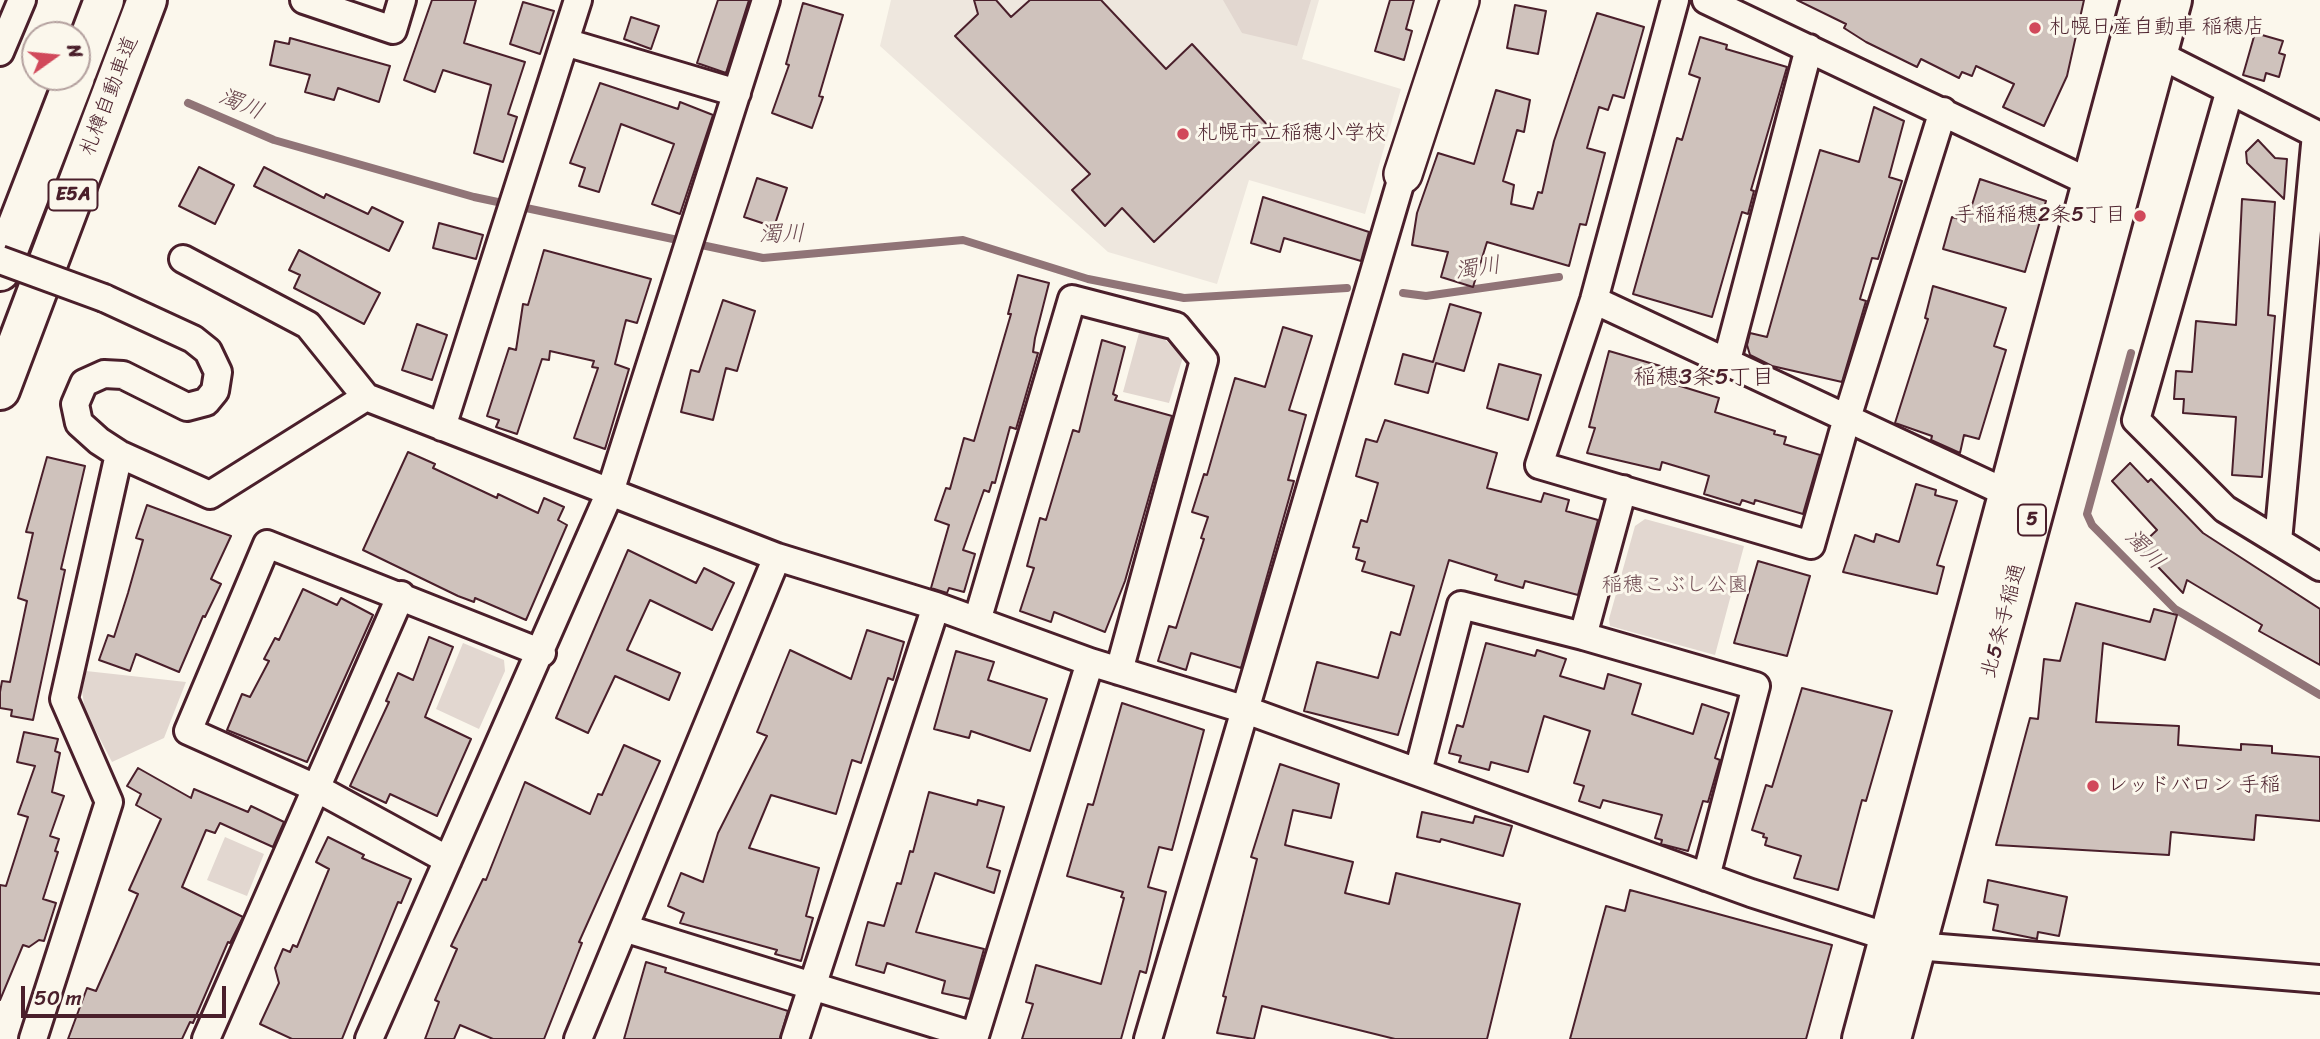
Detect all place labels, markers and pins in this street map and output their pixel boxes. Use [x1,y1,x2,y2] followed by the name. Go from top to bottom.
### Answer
[2049,15,2264,41] place label: 札幌日産自動車 稲穂店
[2027,20,2043,36] marker: 札幌日産自動車 稲穂店
[1197,121,1386,147] place label: 札幌市立稲穂小学校
[1175,126,1191,142] marker: 札幌市立稲穂小学校
[1954,203,2126,229] place label: 手稲稲穂2条5丁目
[2132,208,2148,224] marker: 手稲稲穂2条5丁目
[2107,773,2280,799] place label: レッドバロン 手稲
[2085,778,2101,794] marker: レッドバロン 手稲

